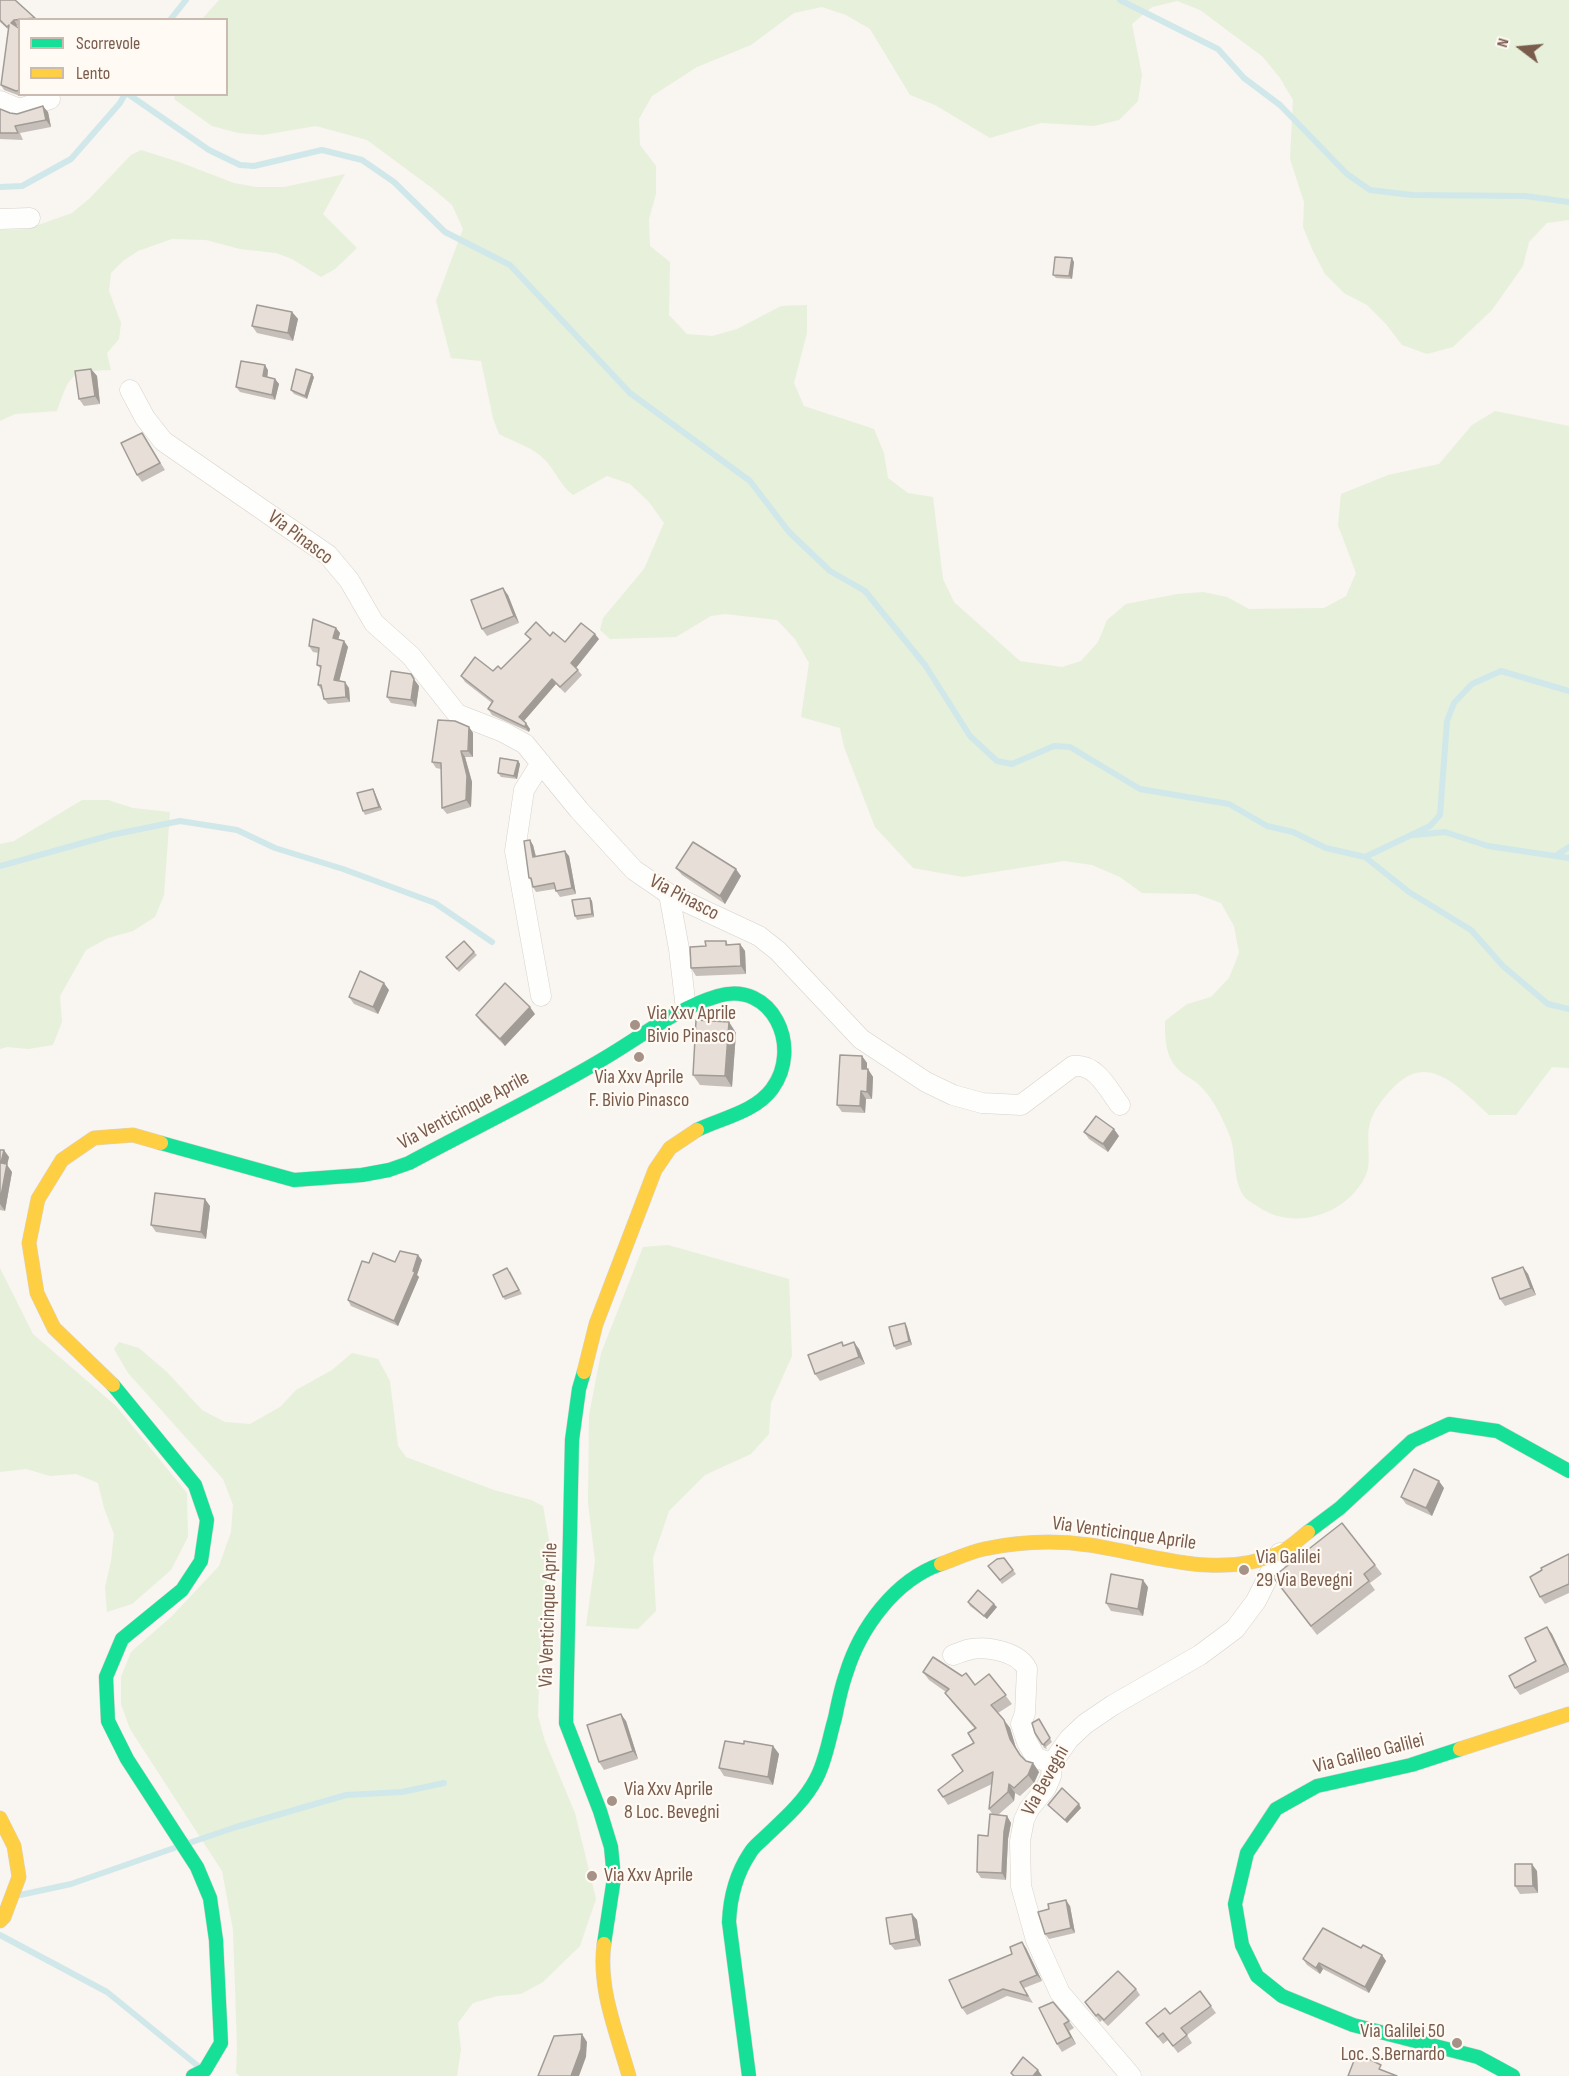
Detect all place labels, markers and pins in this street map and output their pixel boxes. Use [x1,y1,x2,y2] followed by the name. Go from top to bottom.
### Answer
[647,1002,736,1049] place label: Via Xxv Aprile Bivio Pinasco
[628,1018,642,1032] marker: Via Xxv Aprile Bivio Pinasco
[632,1050,646,1064] marker: Via Xxv Aprile F. Bivio Pinasco
[589,1066,689,1113] place label: Via Xxv Aprile F. Bivio Pinasco
[1256,1546,1353,1593] place label: Via Galilei 29 Via Bevegni
[1237,1563,1251,1577] marker: Via Galilei 29 Via Bevegni
[624,1778,719,1825] place label: Via Xxv Aprile 8 Loc. Bevegni
[605,1794,619,1808] marker: Via Xxv Aprile 8 Loc. Bevegni
[604,1864,693,1888] place label: Via Xxv Aprile
[585,1869,599,1883] marker: Via Xxv Aprile
[1341,2020,1445,2067] place label: Via Galilei 50 Loc. S.Bernardo
[1450,2036,1464,2050] marker: Via Galilei 50 Loc. S.Bernardo

